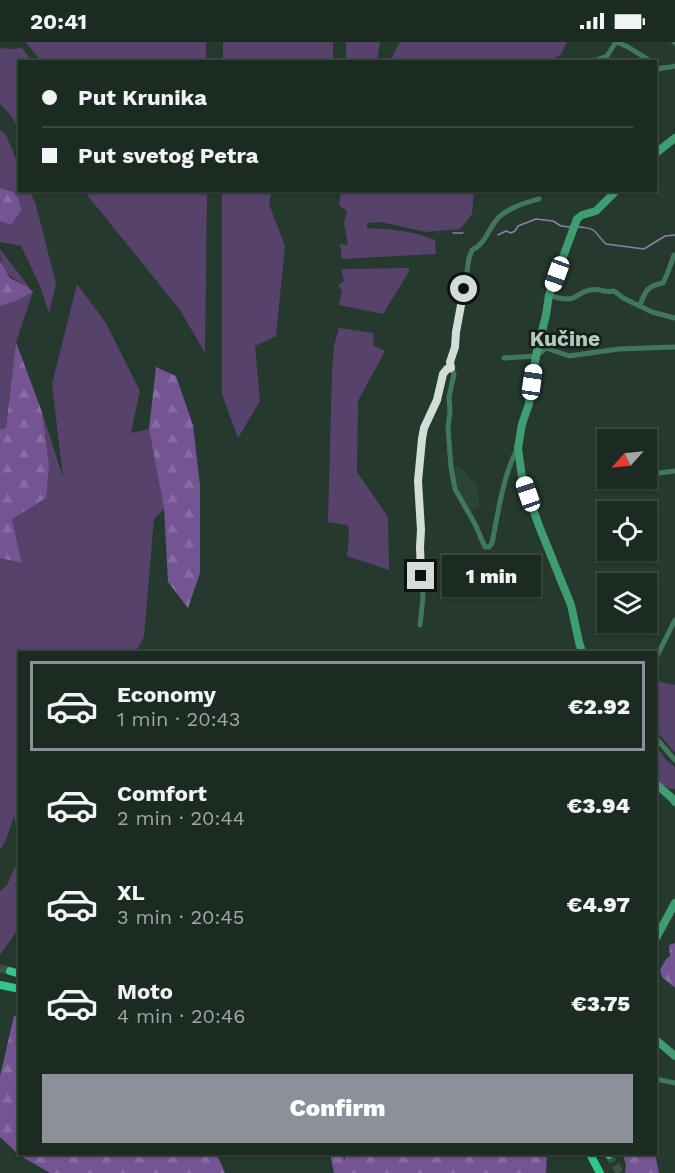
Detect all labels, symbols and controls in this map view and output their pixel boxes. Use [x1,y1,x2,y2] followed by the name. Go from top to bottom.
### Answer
[30,9,87,34] text: 20:41
[78,85,207,110] text: Put Krunika
[78,143,259,168] text: Put svetog Petra
[542,254,572,294] car
[450,275,477,302] route start
[530,326,600,351] district label: Kučine
[521,363,543,401] car
[597,429,657,489] north arrow
[597,429,657,633] map controls
[514,474,542,514] car
[597,501,657,561] button: locate
[442,555,541,597] callout: 1 min
[407,562,434,589] route end
[466,564,517,588] text: 1 min
[597,573,657,633] button: layers
[45,679,99,733] icon: car
[117,682,216,707] text: Economy
[568,694,630,719] text: €2.92
[117,707,240,731] text: 1 min · 20:43
[45,778,99,832] icon: car
[117,781,207,806] text: Comfort
[567,793,630,818] text: €3.94
[117,806,245,830] text: 2 min · 20:44
[45,877,99,931] icon: car
[117,880,145,905] text: XL
[567,892,630,917] text: €4.97
[117,905,244,929] text: 3 min · 20:45
[45,976,99,1030] icon: car
[117,979,173,1004] text: Moto
[571,991,630,1016] text: €3.75
[117,1004,245,1028] text: 4 min · 20:46
[42,1074,633,1143] button: Confirm

